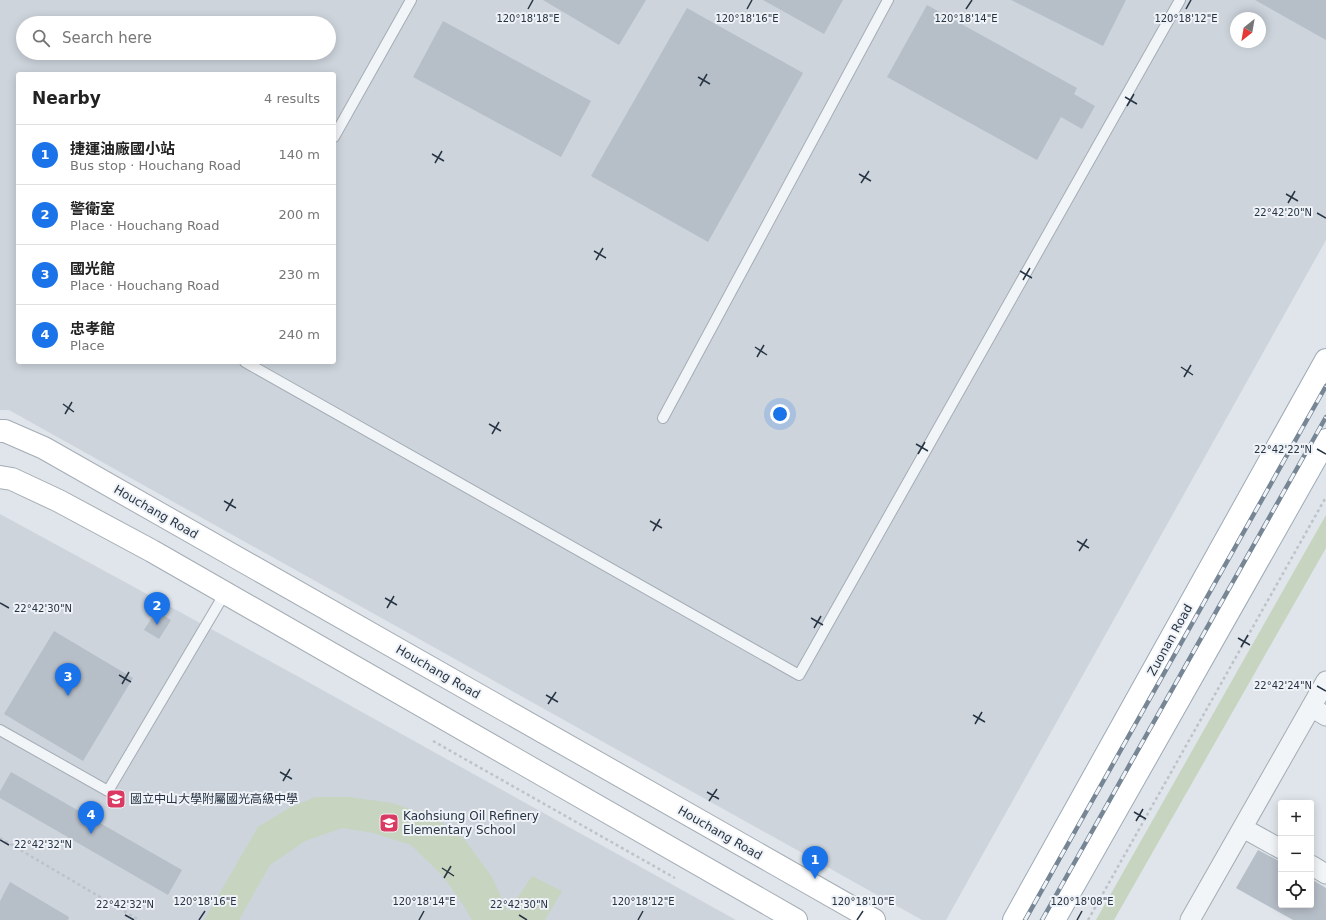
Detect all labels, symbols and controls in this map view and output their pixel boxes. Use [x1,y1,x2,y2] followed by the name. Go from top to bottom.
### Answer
[1230,12,1266,48] north arrow
[496,13,560,24] text: 120°18'18"E
[715,13,779,24] text: 120°18'16"E
[934,13,998,24] text: 120°18'14"E
[1154,13,1218,24] text: 120°18'12"E
[16,16,336,60] search box
[30,27,52,49] icon: search
[62,29,152,47] text: Search here
[32,88,101,108] text: Nearby
[264,91,320,106] text: 4 results
[70,140,175,158] text: 捷運油廠國小站
[40,147,50,162] text: 1
[278,147,320,162] text: 140 m
[70,158,241,173] text: Bus stop · Houchang Road
[70,200,115,218] text: 警衛室
[40,207,50,222] text: 2
[278,207,320,222] text: 200 m
[1254,207,1312,218] text: 22°42'20"N
[70,218,220,233] text: Place · Houchang Road
[70,260,115,278] text: 國光館
[40,267,50,282] text: 3
[278,267,320,282] text: 230 m
[70,278,220,293] text: Place · Houchang Road
[70,320,115,338] text: 忠孝館
[40,327,50,342] text: 4
[278,327,320,342] text: 240 m
[70,338,105,353] text: Place
[770,404,790,424] your location
[1254,444,1312,455] text: 22°42'22"N
[111,482,201,542] street label: Houchang Road
[144,592,170,625] pin: 2
[1145,602,1195,678] street label: Zuonan Road
[14,603,72,614] text: 22°42'30"N
[393,642,483,702] street label: Houchang Road
[55,663,81,696] pin: 3
[1254,680,1312,691] text: 22°42'24"N
[105,788,127,810] school or university icon: 國立中山大學附屬國光高級中學
[130,792,298,806] place label: 國立中山大學附屬國光高級中學
[1278,800,1314,908] map controls
[1278,800,1314,836] button: +
[78,801,104,834] pin: 4
[675,803,765,863] street label: Houchang Road
[403,809,539,837] place label: Kaohsiung Oil Refinery Elementary School
[378,812,400,834] school or university icon: Kaohsiung Oil Refinery Elementary School
[1278,836,1314,872] button: −
[14,839,72,850] text: 22°42'32"N
[802,846,828,879] pin: 1
[1278,872,1314,908] button: locate
[173,896,237,907] text: 120°18'16"E
[392,896,456,907] text: 120°18'14"E
[611,896,675,907] text: 120°18'12"E
[831,896,895,907] text: 120°18'10"E
[1050,896,1114,907] text: 120°18'08"E
[96,899,154,910] text: 22°42'32"N
[490,899,548,910] text: 22°42'30"N

